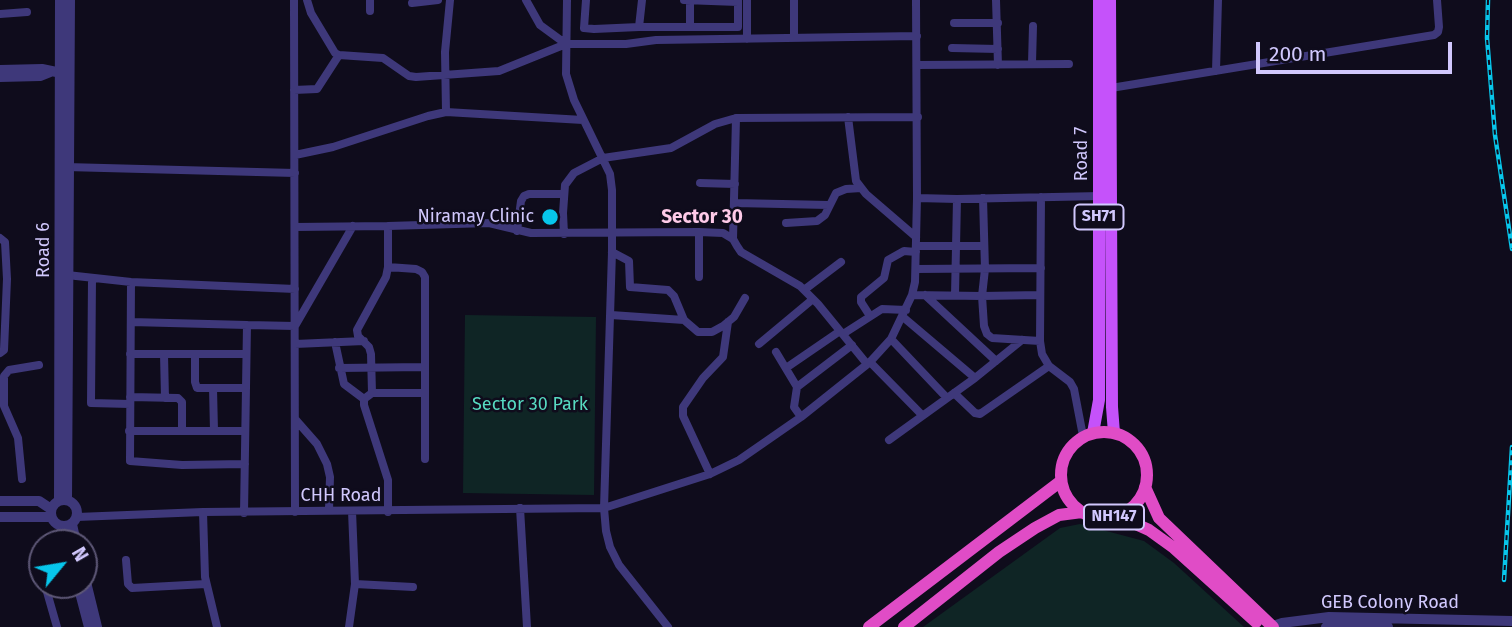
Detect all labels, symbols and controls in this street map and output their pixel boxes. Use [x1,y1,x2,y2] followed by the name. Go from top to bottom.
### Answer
[1260,28,1456,72] scale bar
[1269,41,1326,67] text: 200 m
[1071,127,1093,181] street label: Road 7
[1074,204,1124,230] road number: SH71
[417,206,534,228] place label: Niramay Clinic
[540,207,560,227] marker: Niramay Clinic
[661,207,743,229] district label: Sector 30
[33,222,55,278] street label: Road 6
[472,394,588,416] park label: Sector 30 Park
[301,485,381,507] street label: CHH Road
[1084,504,1144,530] road number: NH147
[28,529,98,599] north arrow
[67,543,93,565] text: N
[1321,592,1459,614] street label: GEB Colony Road

